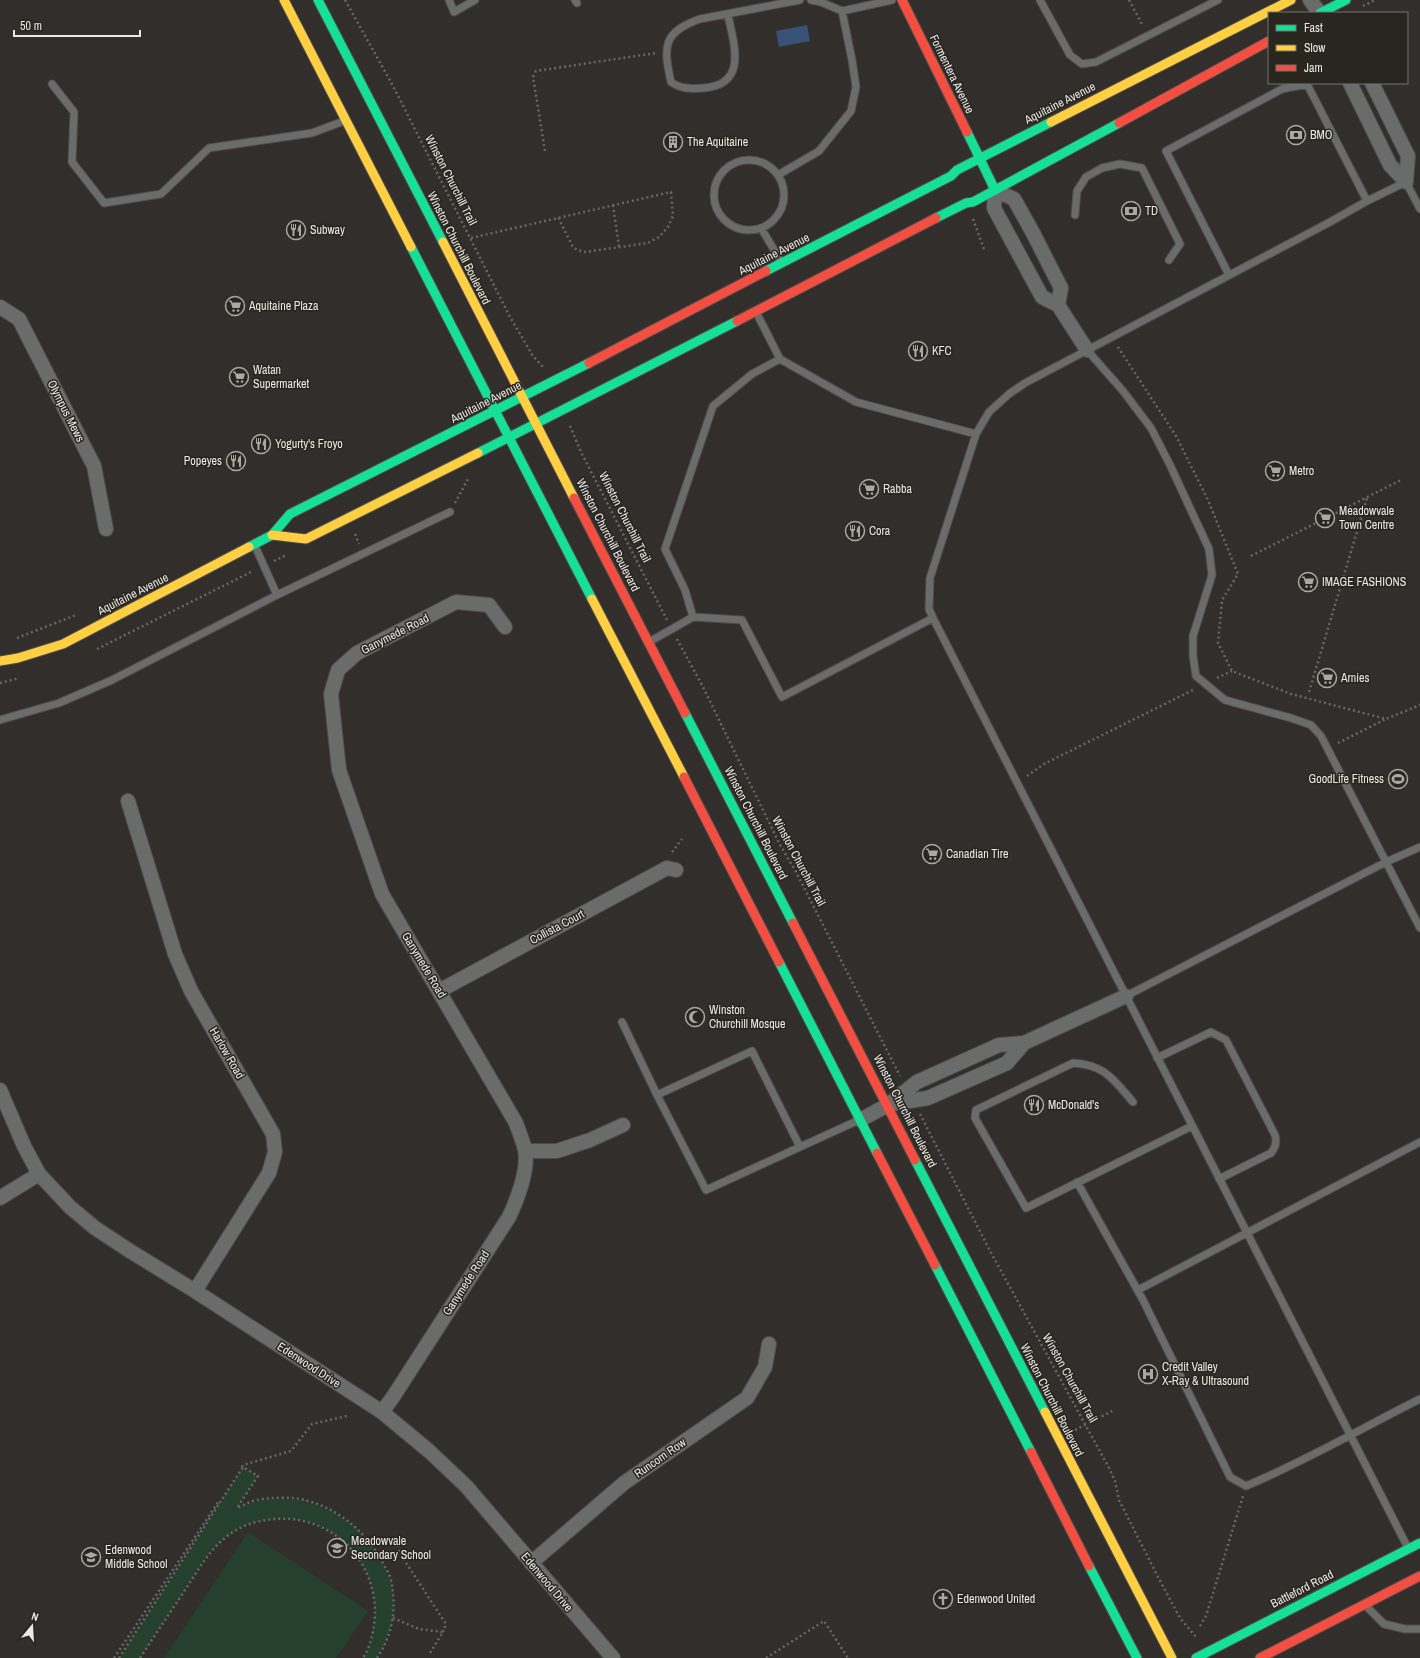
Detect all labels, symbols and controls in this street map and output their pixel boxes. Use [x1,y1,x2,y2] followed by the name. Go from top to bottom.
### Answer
[14,12,140,38] scale bar
[1268,12,1408,84] legend
[20,18,42,34] text: 50 m
[1304,20,1323,36] text: Fast
[926,32,978,116] street label: Formentera Avenue
[1304,40,1326,56] text: Slow
[1304,60,1323,76] text: Jam
[1021,78,1098,128] street label: Aquitaine Avenue
[1285,124,1307,146] bank icon: BMO
[1310,127,1333,143] place label: BMO
[662,131,684,153] building icon: The Aquitaine
[421,132,481,228] street label: Winston Churchill Trail
[687,134,748,150] place label: The Aquitaine
[424,189,494,307] street label: Winston Churchill Boulevard
[1120,200,1142,222] bank icon: TD
[1145,203,1158,219] place label: TD
[285,219,307,241] restaurant icon: Subway
[310,222,345,238] place label: Subway
[735,229,812,279] street label: Aquitaine Avenue
[224,295,246,317] supermarket icon: Aquitaine Plaza
[248,298,319,314] place label: Aquitaine Plaza
[907,340,929,362] restaurant icon: KFC
[932,343,952,359] place label: KFC
[253,362,310,392] place label: Watan Supermarket
[228,366,250,388] supermarket icon: Watan Supermarket
[44,377,88,445] street label: Olympus Mews
[447,377,524,427] street label: Aquitaine Avenue
[250,433,272,455] restaurant icon: Yogurty's Froyo
[275,436,343,452] place label: Yogurty's Froyo
[225,450,247,472] restaurant icon: Popeyes
[184,453,222,469] place label: Popeyes
[1264,460,1286,482] supermarket icon: Metro
[1289,463,1314,479] place label: Metro
[595,469,655,565] street label: Winston Churchill Trail
[573,476,643,594] street label: Winston Churchill Boulevard
[858,478,880,500] supermarket icon: Rabba
[883,481,913,497] place label: Rabba
[1339,503,1394,533] place label: Meadowvale Town Centre
[1314,507,1336,529] supermarket icon: Meadowvale Town Centre
[844,520,866,542] restaurant icon: Cora
[869,523,891,539] place label: Cora
[94,569,171,619] street label: Aquitaine Avenue
[1297,571,1319,593] supermarket icon: IMAGE FASHIONS
[1322,574,1407,590] place label: IMAGE FASHIONS
[358,610,432,658] street label: Ganymede Road
[1316,667,1338,689] supermarket icon: Arnies
[1340,670,1370,686] place label: Arnies
[721,764,791,882] street label: Winston Churchill Boulevard
[1387,768,1409,790] sports icon: GoodLife Fitness
[1309,771,1384,787] place label: GoodLife Fitness
[769,813,829,909] street label: Winston Churchill Trail
[921,843,943,865] supermarket icon: Canadian Tire
[946,846,1009,862] place label: Canadian Tire
[527,906,587,948] street label: Collista Court
[398,929,450,1001] street label: Ganymede Road
[709,1002,786,1032] place label: Winston Churchill Mosque
[684,1006,706,1028] mosque icon: Winston Churchill Mosque
[206,1024,248,1082] street label: Harlow Road
[870,1052,940,1170] street label: Winston Churchill Boulevard
[1023,1094,1045,1116] restaurant icon: McDonald's
[1048,1097,1099,1113] place label: McDonald's
[439,1247,493,1319] street label: Ganymede Road
[1039,1331,1101,1425] street label: Winston Churchill Trail
[274,1338,344,1392] street label: Edenwood Drive
[1017,1341,1087,1459] street label: Winston Churchill Boulevard
[1162,1359,1249,1389] place label: Credit Valley X-Ray & Ultrasound
[1137,1363,1159,1385] hospital icon: Credit Valley X-Ray & Ultrasound
[631,1434,690,1482] street label: Runcorn Row
[351,1533,431,1563] place label: Meadowvale Secondary School
[326,1537,348,1559] school or university icon: Meadowvale Secondary School
[105,1542,167,1572] place label: Edenwood Middle School
[80,1546,102,1568] school or university icon: Edenwood Middle School
[517,1549,577,1615] street label: Edenwood Drive
[1268,1566,1336,1612] street label: Battleford Road
[932,1588,954,1610] church icon: Edenwood United
[957,1591,1035,1607] place label: Edenwood United
[12,1606,52,1646] north arrow
[30,1609,40,1624] text: N

